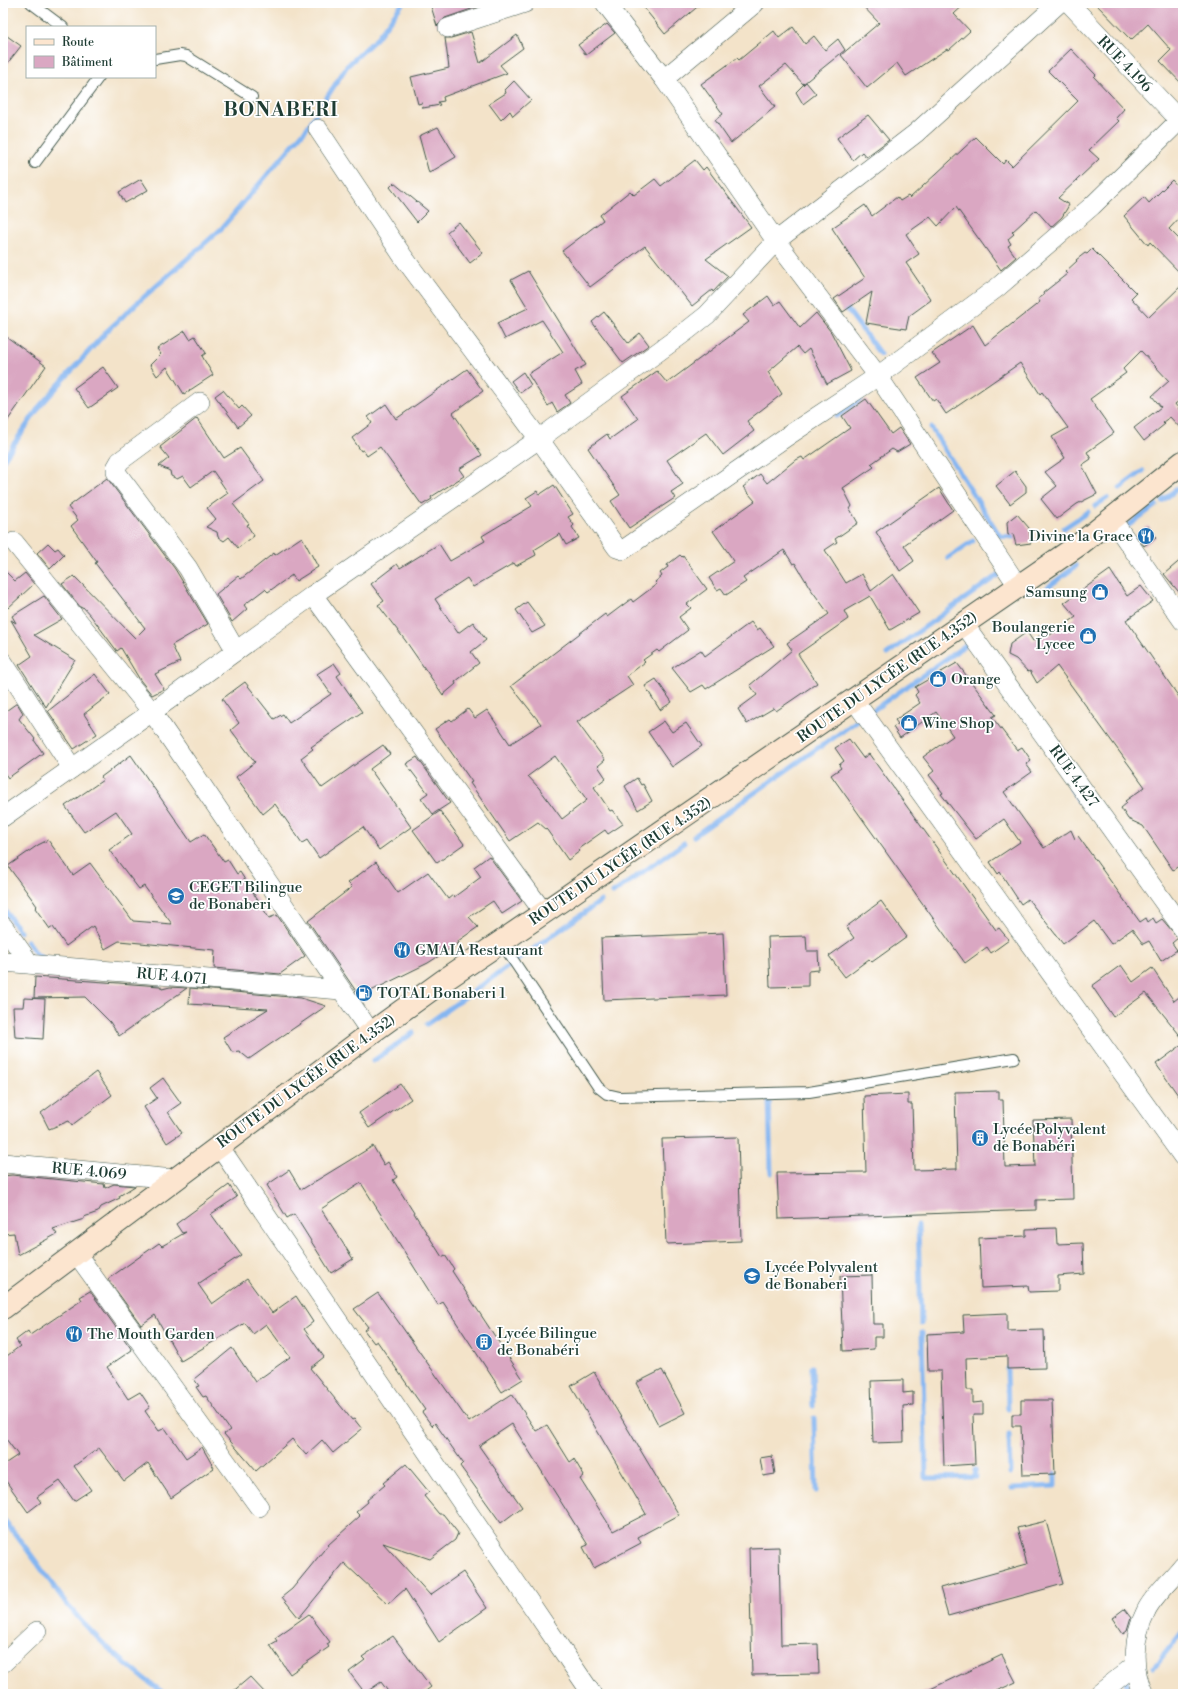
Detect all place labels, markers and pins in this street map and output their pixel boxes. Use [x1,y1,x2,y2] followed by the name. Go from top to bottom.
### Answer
[1136,526,1156,546] restaurant icon: Divine la Grace
[1029,527,1133,546] place label: Divine la Grace
[1090,582,1110,602] shop icon: Samsung
[1026,583,1087,602] place label: Samsung
[991,618,1075,654] place label: Boulangerie Lycee
[1078,626,1098,646] shop icon: Boulangerie Lycee
[928,669,948,689] shop icon: Orange
[951,670,1001,689] place label: Orange
[899,713,919,733] shop icon: Wine Shop
[921,714,994,733] place label: Wine Shop
[189,878,302,914] place label: CEGET Bilingue de Bonaberi
[166,886,186,906] school or university icon: CEGET Bilingue de Bonaberi
[392,940,412,960] restaurant icon: GMAIA Restaurant
[415,941,544,960] place label: GMAIA Restaurant
[354,983,374,1003] fuel station icon: TOTAL Bonaberi 1
[377,984,506,1003] place label: TOTAL Bonaberi 1
[993,1120,1107,1156] place label: Lycée Polyvalent de Bonabéri
[970,1128,990,1148] building icon: Lycée Polyvalent de Bonabéri
[765,1258,879,1294] place label: Lycée Polyvalent de Bonaberi
[742,1266,762,1286] school or university icon: Lycée Polyvalent de Bonaberi
[64,1324,84,1344] restaurant icon: The Mouth Garden
[497,1324,597,1360] place label: Lycée Bilingue de Bonabéri
[87,1325,215,1344] place label: The Mouth Garden
[474,1332,494,1352] building icon: Lycée Bilingue de Bonabéri

